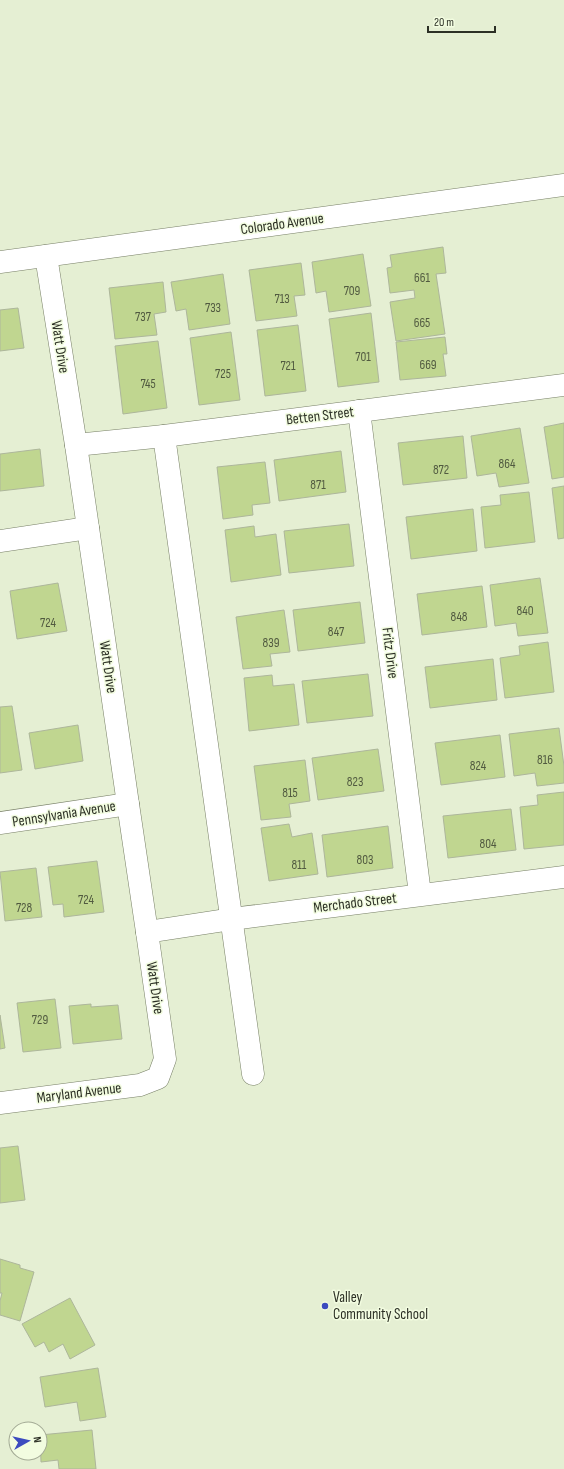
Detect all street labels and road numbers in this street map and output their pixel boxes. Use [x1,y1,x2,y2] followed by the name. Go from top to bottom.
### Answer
[239,209,325,239] street label: Colorado Avenue
[46,319,74,375] street label: Watt Drive
[285,402,355,430] street label: Betten Street
[377,626,403,680] street label: Fritz Drive
[95,640,121,694] street label: Watt Drive
[11,796,117,832] street label: Pennsylvania Avenue
[312,888,398,918] street label: Merchado Street
[142,961,168,1015] street label: Watt Drive
[36,1078,122,1108] street label: Maryland Avenue

